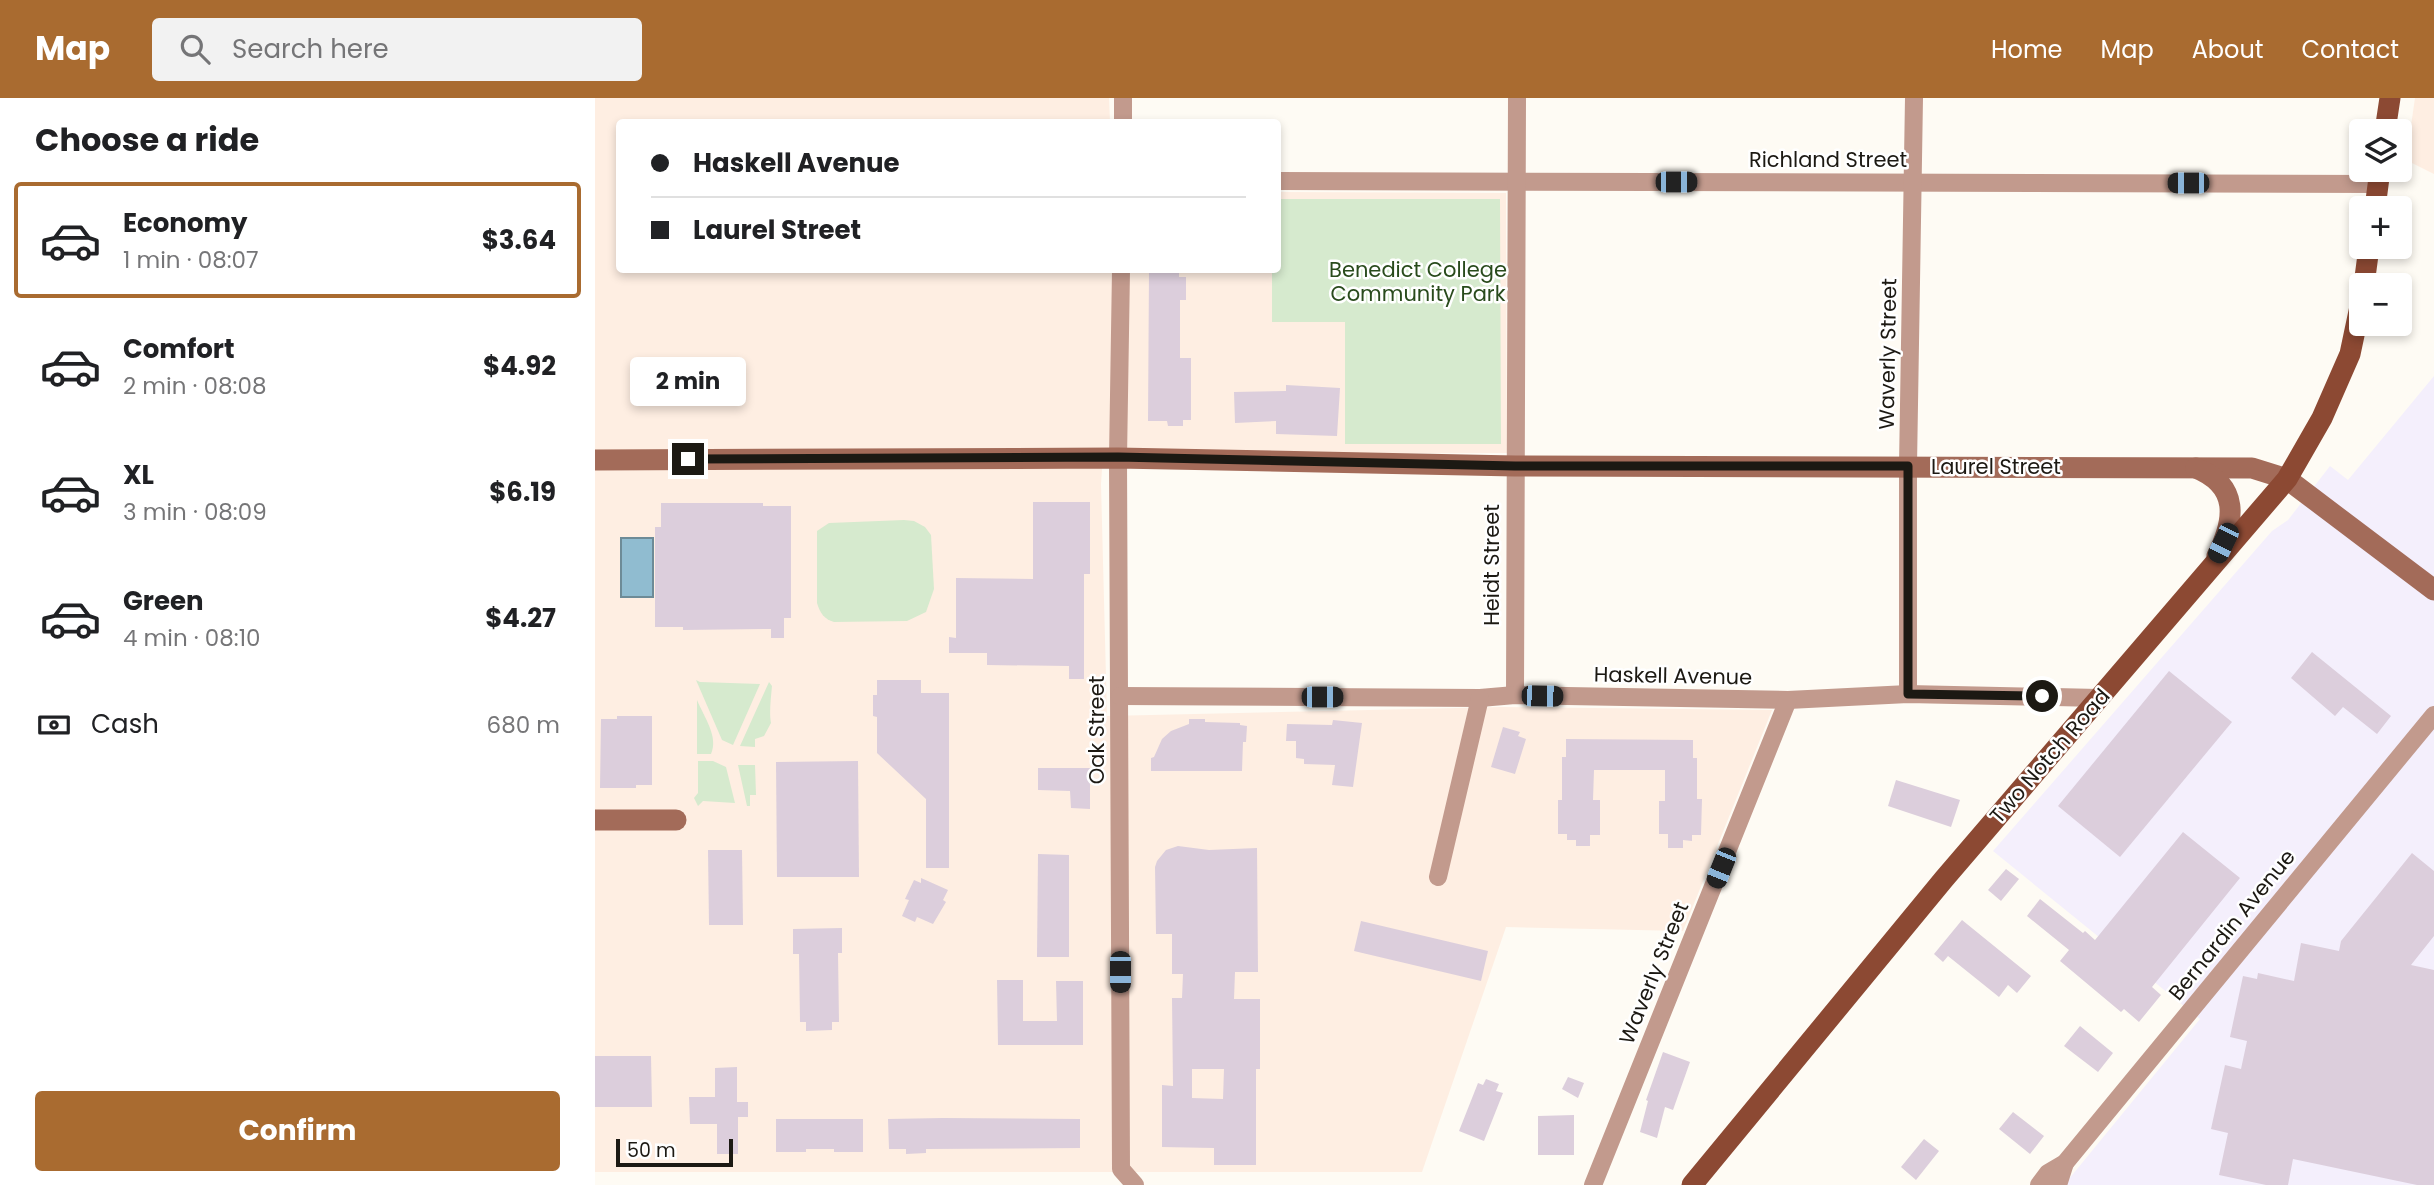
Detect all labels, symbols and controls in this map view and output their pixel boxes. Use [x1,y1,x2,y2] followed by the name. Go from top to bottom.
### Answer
[152,18,642,81] search box
[35,25,110,72] text: Map
[176,30,214,68] icon: search
[232,31,389,67] text: Search here
[1991,33,2063,66] text: Home
[2101,33,2154,66] text: Map
[2192,33,2263,66] text: About
[2301,33,2399,66] text: Contact
[35,117,259,162] text: Choose a ride
[2349,119,2412,336] map controls
[2349,119,2412,182] button: layers
[693,145,900,181] text: Haskell Avenue
[1749,145,1907,174] street label: Richland Street
[1656,172,1698,193] car
[2168,173,2210,194] car
[2349,196,2412,259] button: +
[123,205,247,241] text: Economy
[39,209,102,272] icon: car
[693,212,861,248] text: Laurel Street
[482,222,556,258] text: $3.64
[123,244,259,276] text: 1 min · 08:07
[1329,255,1507,308] park label: Benedict College Community Park
[2349,273,2412,336] button: −
[1872,278,1903,430] street label: Waverly Street
[123,331,235,367] text: Comfort
[39,335,102,398] icon: car
[483,348,556,384] text: $4.92
[630,358,746,406] callout: 2 min
[656,365,720,397] text: 2 min
[123,370,266,402] text: 2 min · 08:08
[672,443,704,475] route end
[1931,452,2061,481] street label: Laurel Street
[123,457,154,493] text: XL
[39,461,102,524] icon: car
[489,474,556,510] text: $6.19
[123,496,267,528] text: 3 min · 08:09
[1477,504,1506,626] street label: Heidt Street
[2205,520,2242,566] car
[123,583,204,619] text: Green
[39,587,102,650] icon: car
[485,600,556,636] text: $4.27
[123,622,261,654] text: 4 min · 08:10
[1594,660,1752,691] street label: Haskell Avenue
[1082,676,1111,784] street label: Oak Street
[2026,680,2058,712] route start
[1983,682,2116,829] street label: Two Notch Road
[1521,685,1564,707] car
[1302,687,1344,708] car
[35,706,73,744] icon: cash
[91,706,159,742] text: Cash
[487,709,560,741] text: 680 m
[2162,843,2302,1006] street label: Bernardin Avenue
[1704,845,1739,891] car
[1612,897,1695,1048] street label: Waverly Street
[1110,951,1131,993] car
[35,1091,560,1171] button: Confirm
[616,1136,733,1168] scale bar
[627,1137,676,1164] text: 50 m

